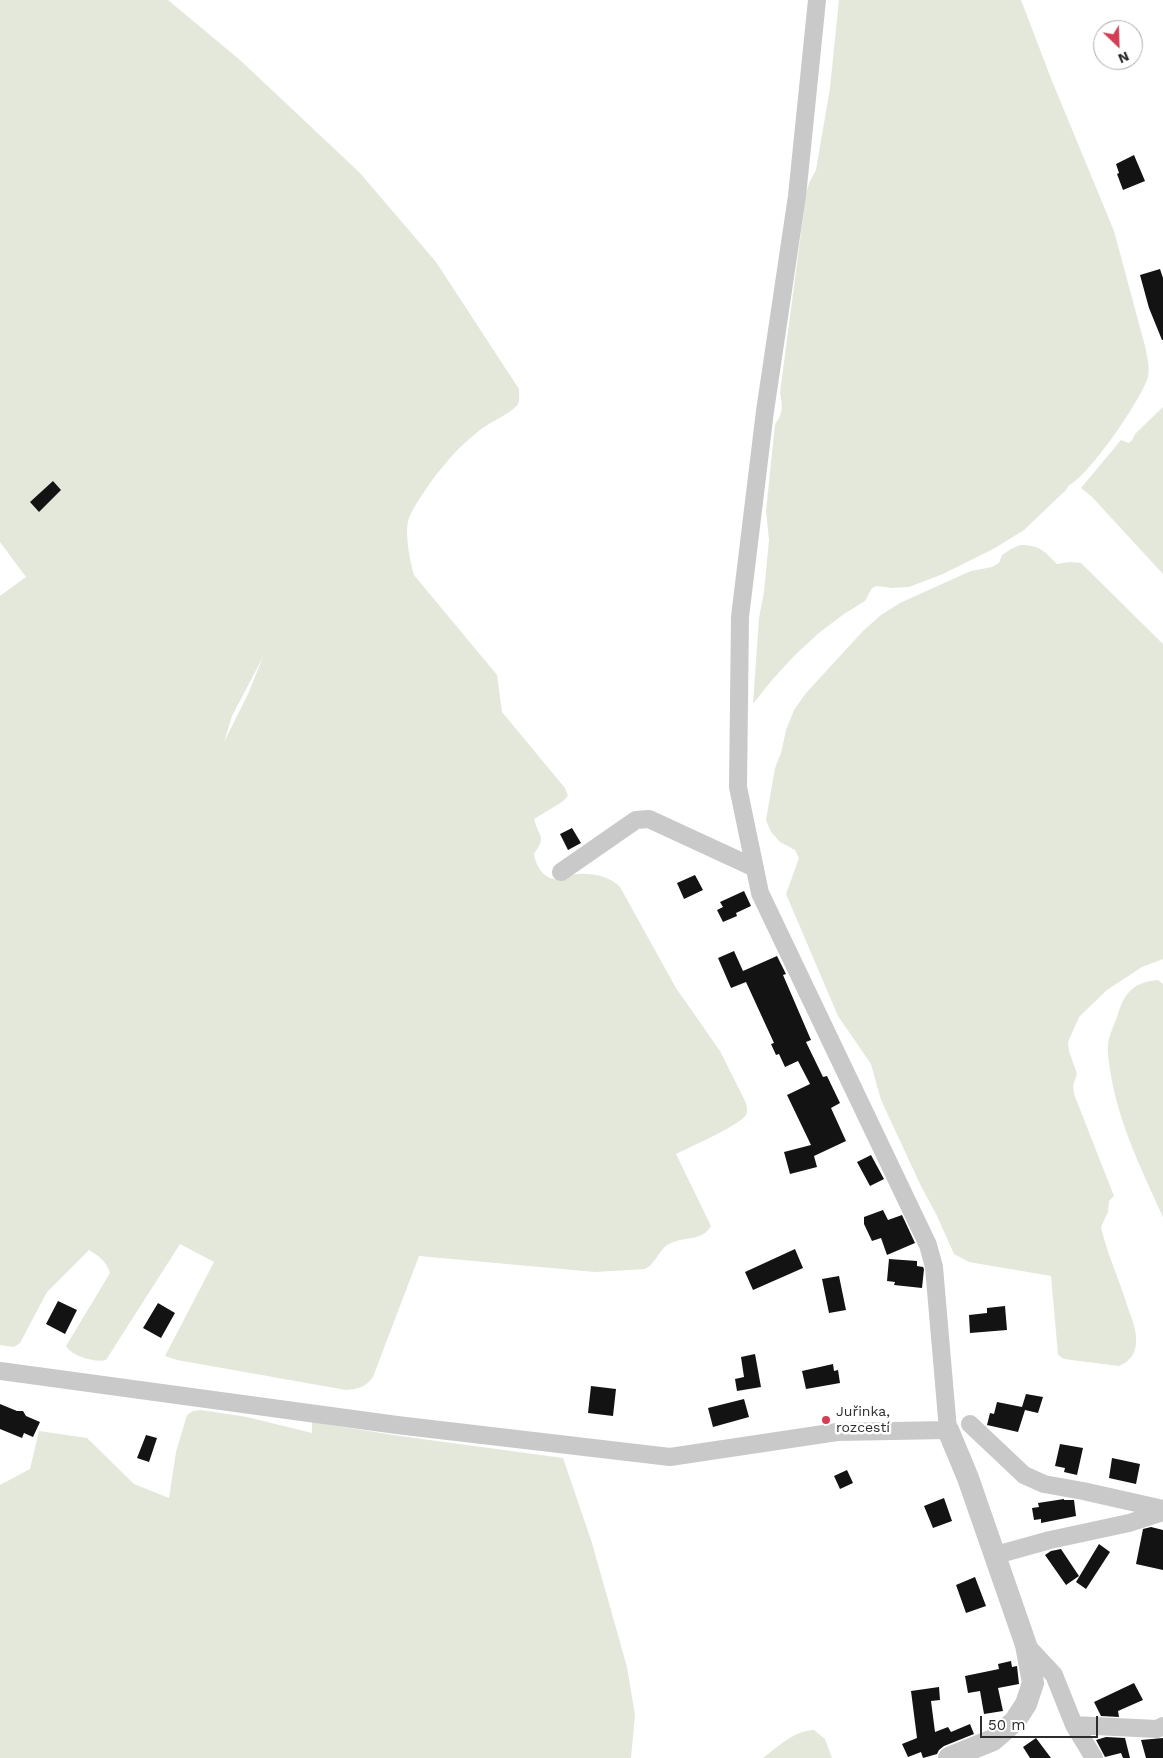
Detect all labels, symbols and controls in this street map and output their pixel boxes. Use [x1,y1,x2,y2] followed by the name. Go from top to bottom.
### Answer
[1093,20,1143,70] north arrow
[1116,48,1132,67] text: N
[836,1404,890,1436] place label: Juřinka, rozcestí
[820,1414,832,1426] marker: Juřinka, rozcestí
[983,1706,1100,1738] scale bar
[988,1716,1025,1734] text: 50 m

